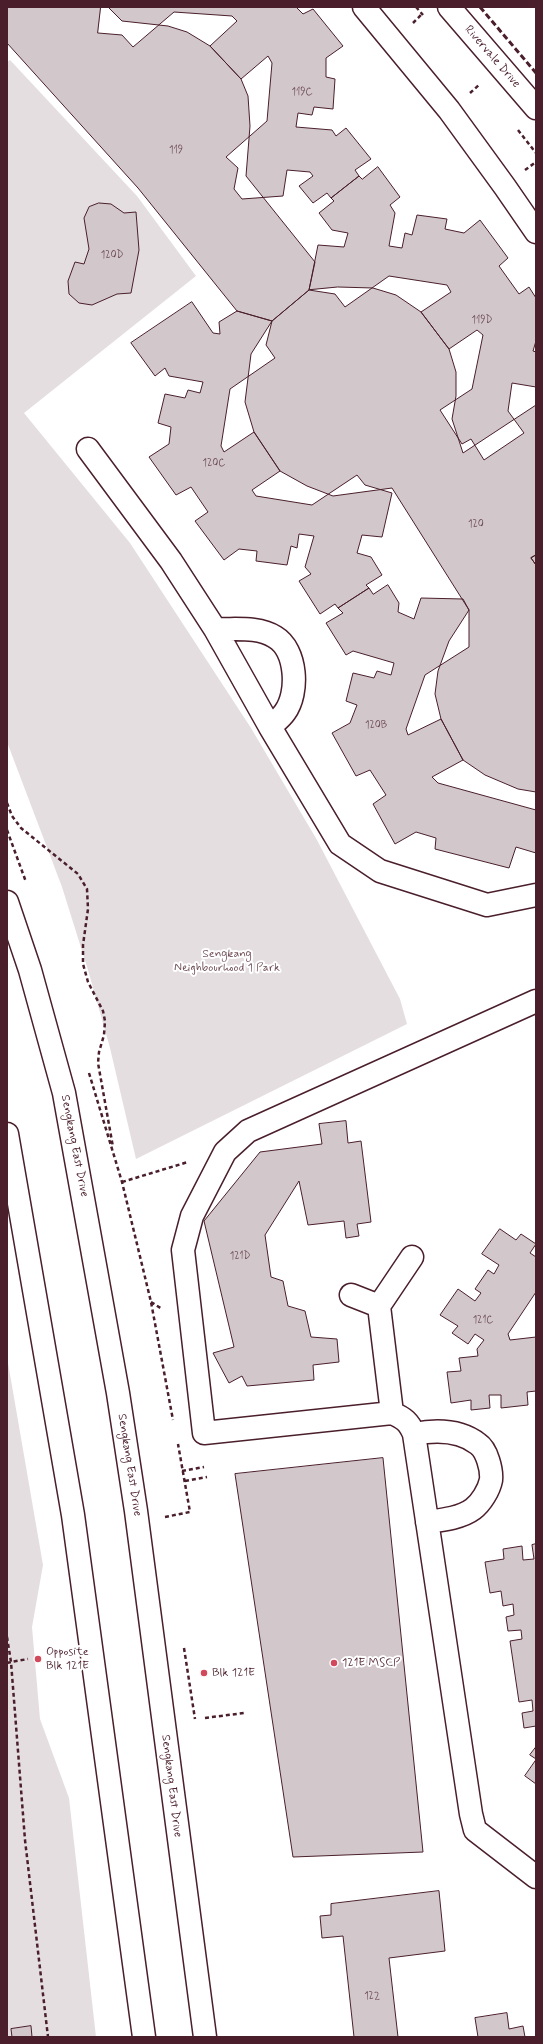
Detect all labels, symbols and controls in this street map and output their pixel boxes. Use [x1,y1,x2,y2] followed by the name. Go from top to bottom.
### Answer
[461,23,523,91] street label: Rivervale Drive
[291,87,313,99] house number: 119C
[169,145,183,157] house number: 119
[101,250,123,262] house number: 120D
[472,315,492,327] house number: 119D
[203,458,225,470] house number: 120C
[468,519,484,531] house number: 120
[365,720,387,732] house number: 120B
[174,947,280,975] park label: Sengkang Neighbourhood 1 Park
[57,1094,91,1198] street label: Sengkang East Drive
[230,1251,250,1263] house number: 121D
[473,1315,493,1327] house number: 121C
[114,1413,144,1517] street label: Sengkang East Drive
[46,1645,89,1673] place label: Opposite Blk 121E
[33,1654,43,1664] marker: Opposite Blk 121E
[342,1656,400,1670] place label: 121E MSCP
[329,1658,339,1668] marker: 121E MSCP
[212,1666,255,1680] place label: Blk 121E
[199,1668,209,1678] marker: Blk 121E
[158,1734,184,1838] street label: Sengkang East Drive
[364,1991,380,2003] house number: 122

